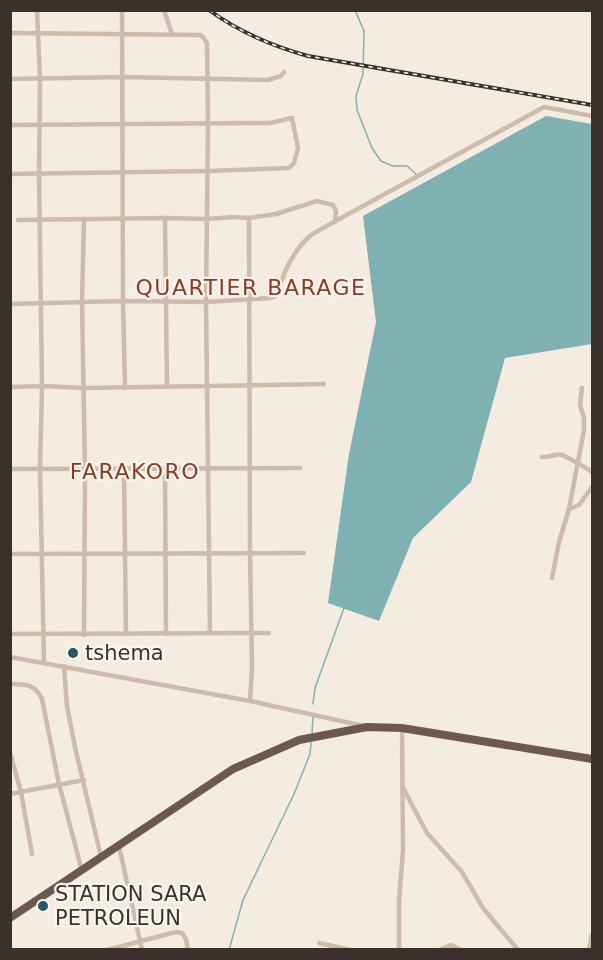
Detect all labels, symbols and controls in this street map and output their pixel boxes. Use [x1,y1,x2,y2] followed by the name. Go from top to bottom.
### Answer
[136,275,366,300] district label: QUARTIER BARAGE
[70,459,200,484] district label: FARAKORO
[85,641,164,665] place label: tshema
[66,646,80,660] marker: tshema
[55,882,207,930] place label: STATION SARA PETROLEUN
[36,899,50,913] marker: STATION SARA PETROLEUN

